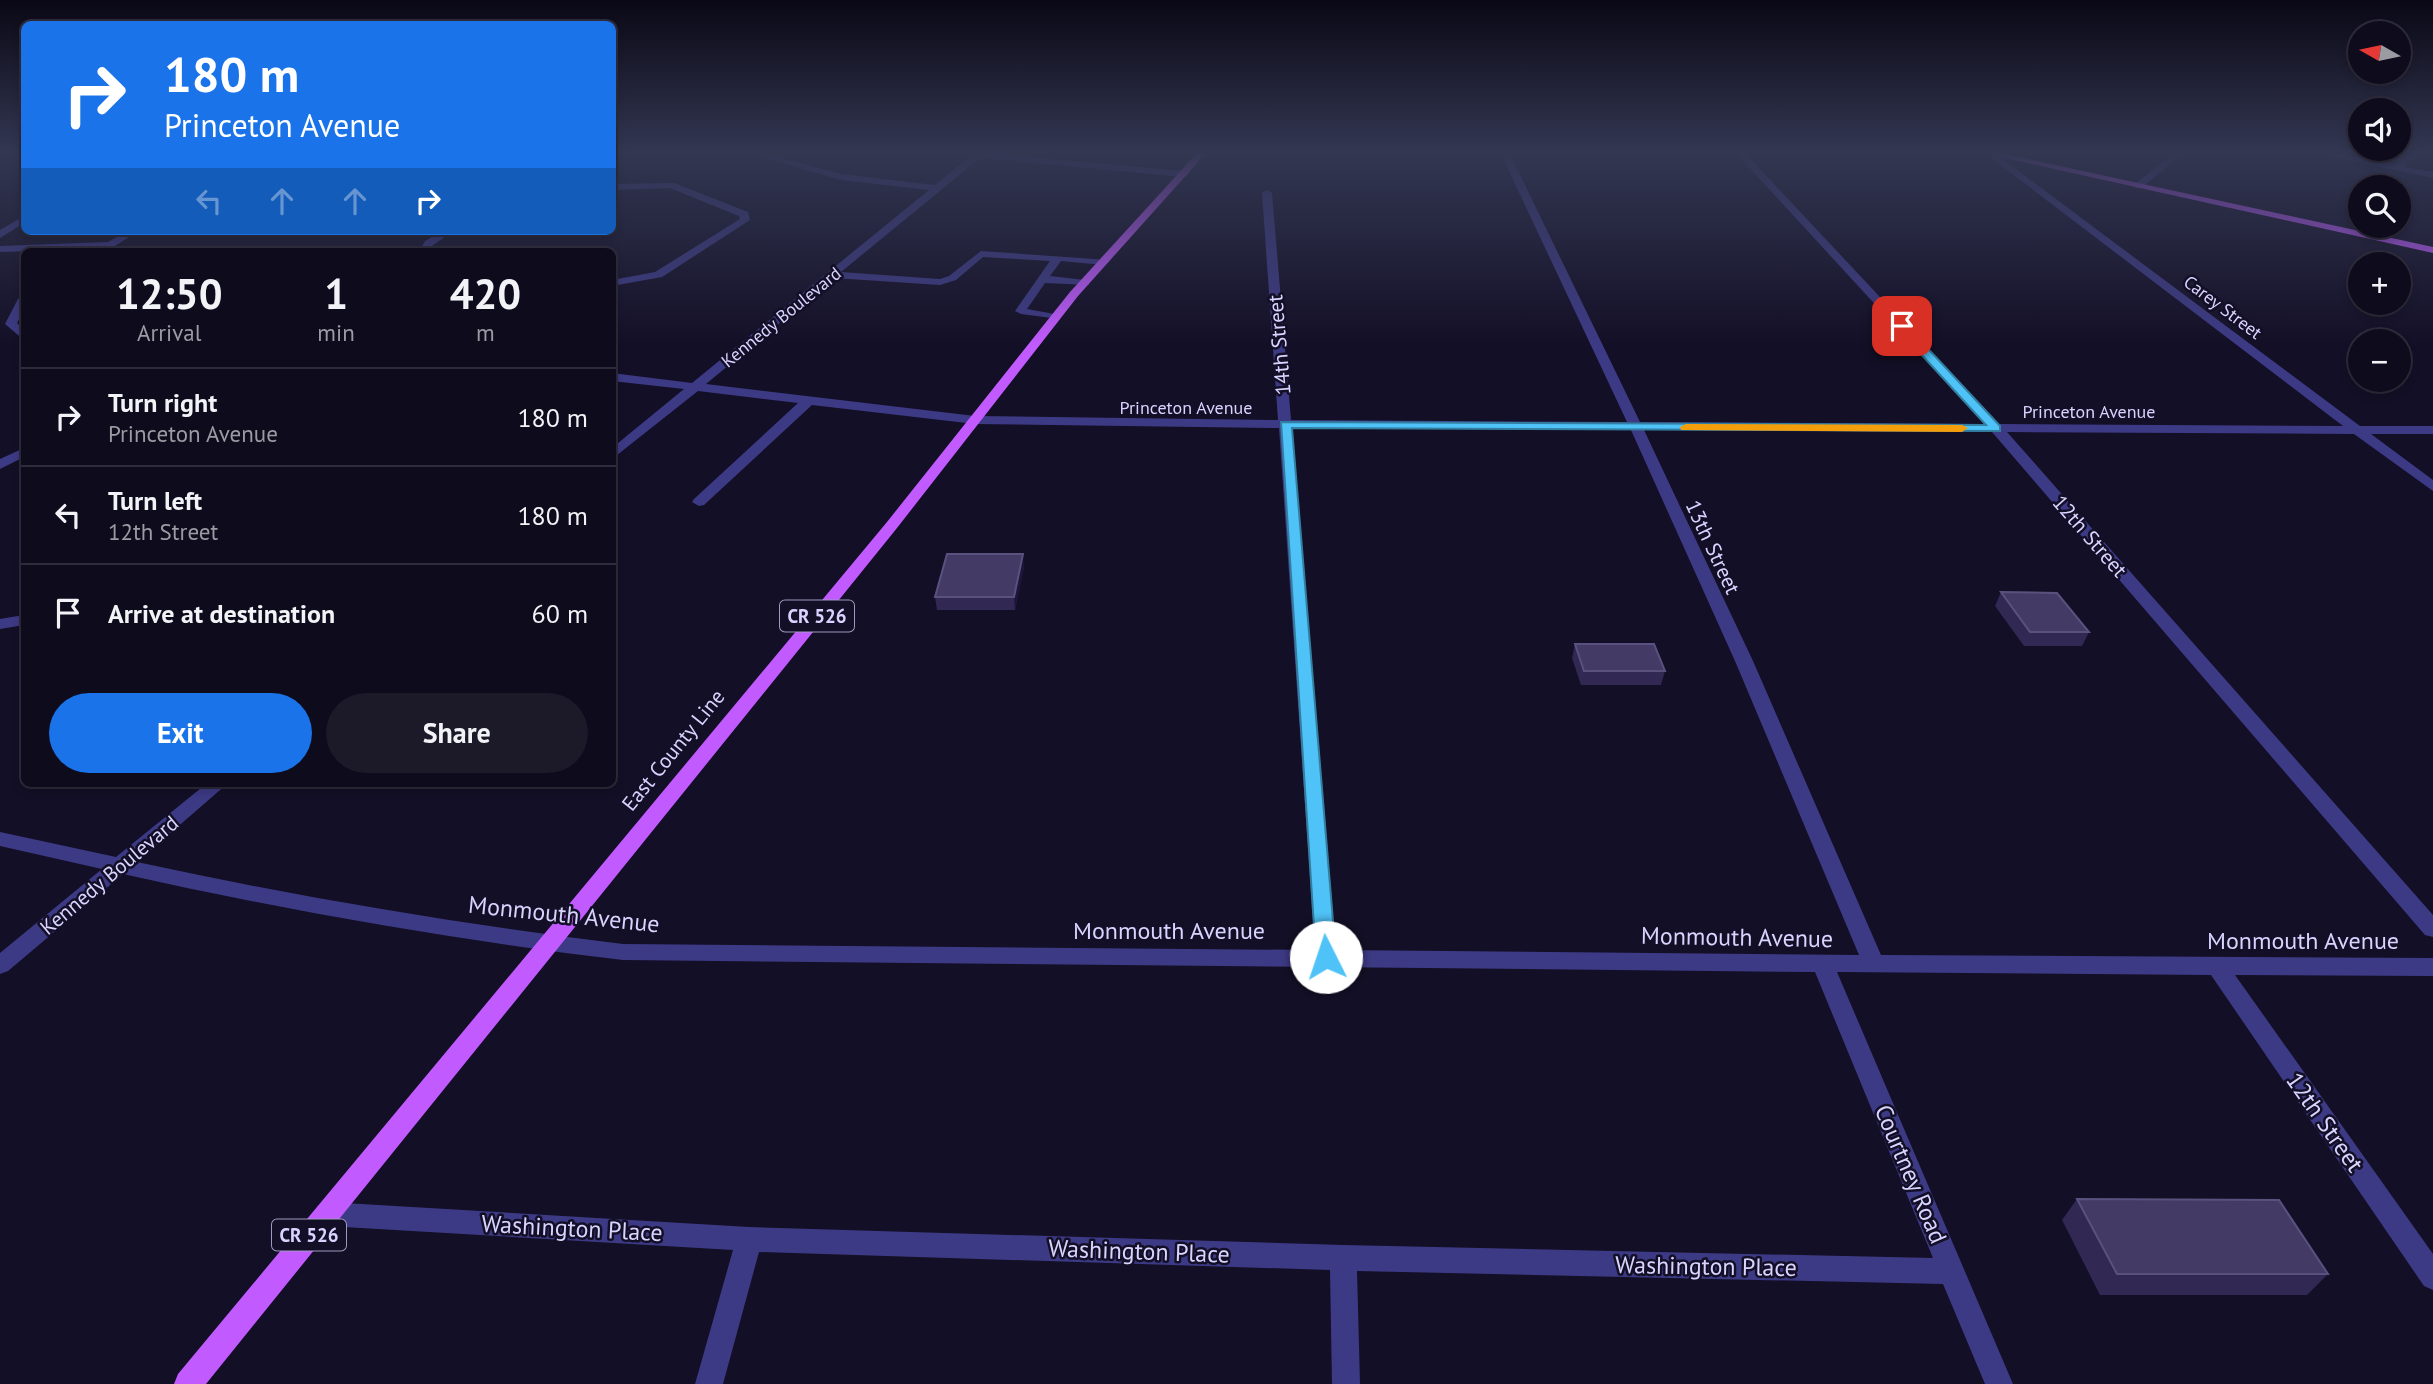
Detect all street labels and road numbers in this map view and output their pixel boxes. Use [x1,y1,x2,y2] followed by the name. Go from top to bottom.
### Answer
[716,262,846,372] street label: Kennedy Boulevard
[2179,270,2267,344] street label: Carey Street
[1261,294,1297,396] street label: 14th Street
[1120,396,1252,419] street label: Princeton Avenue
[2023,400,2155,423] street label: Princeton Avenue
[2047,489,2133,583] street label: 12th Street
[1679,496,1747,598] street label: 13th Street
[780,600,854,632] road number: CR 526
[616,684,730,816] street label: East County Line
[34,809,184,941] street label: Kennedy Boulevard
[467,889,661,939] street label: Monmouth Avenue
[1073,915,1265,946] street label: Monmouth Avenue
[1641,920,1833,954] street label: Monmouth Avenue
[2207,925,2399,956] street label: Monmouth Avenue
[2279,1066,2371,1178] street label: 12th Street
[1868,1100,1954,1248] street label: Courtney Road
[481,1208,663,1248] street label: Washington Place
[272,1219,346,1250] road number: CR 526
[1048,1232,1230,1270] street label: Washington Place
[1615,1249,1797,1283] street label: Washington Place

